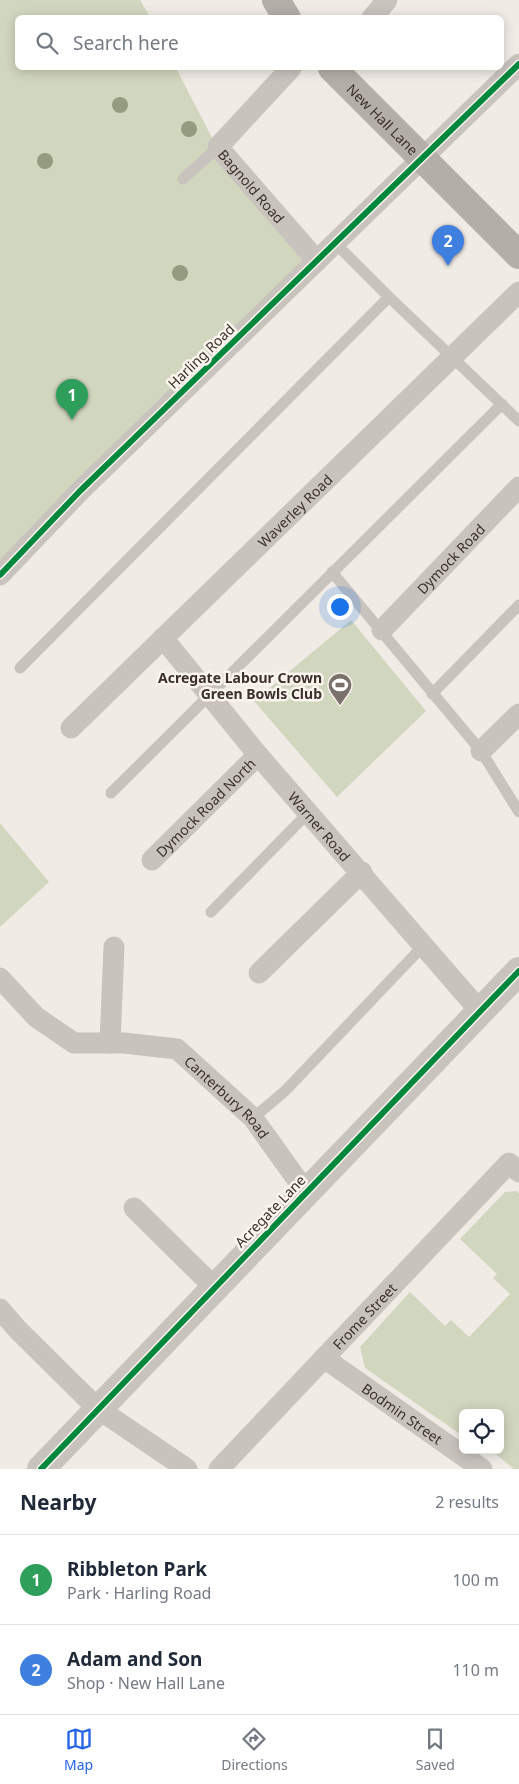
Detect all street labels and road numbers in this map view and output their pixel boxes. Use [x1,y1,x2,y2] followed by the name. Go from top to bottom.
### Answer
[343,79,423,159] street label: New Hall Lane
[214,145,289,227] street label: Bagnold Road
[164,319,238,393] street label: Harling Road
[253,470,336,551] street label: Waverley Road
[412,519,489,598] street label: Dymock Road
[151,754,259,861] street label: Dymock Road North
[284,787,355,865] street label: Warner Road
[181,1051,274,1142] street label: Canterbury Road
[231,1171,310,1251] street label: Acregate Lane
[328,1278,400,1353] street label: Frome Street
[358,1378,447,1448] street label: Bodmin Street

